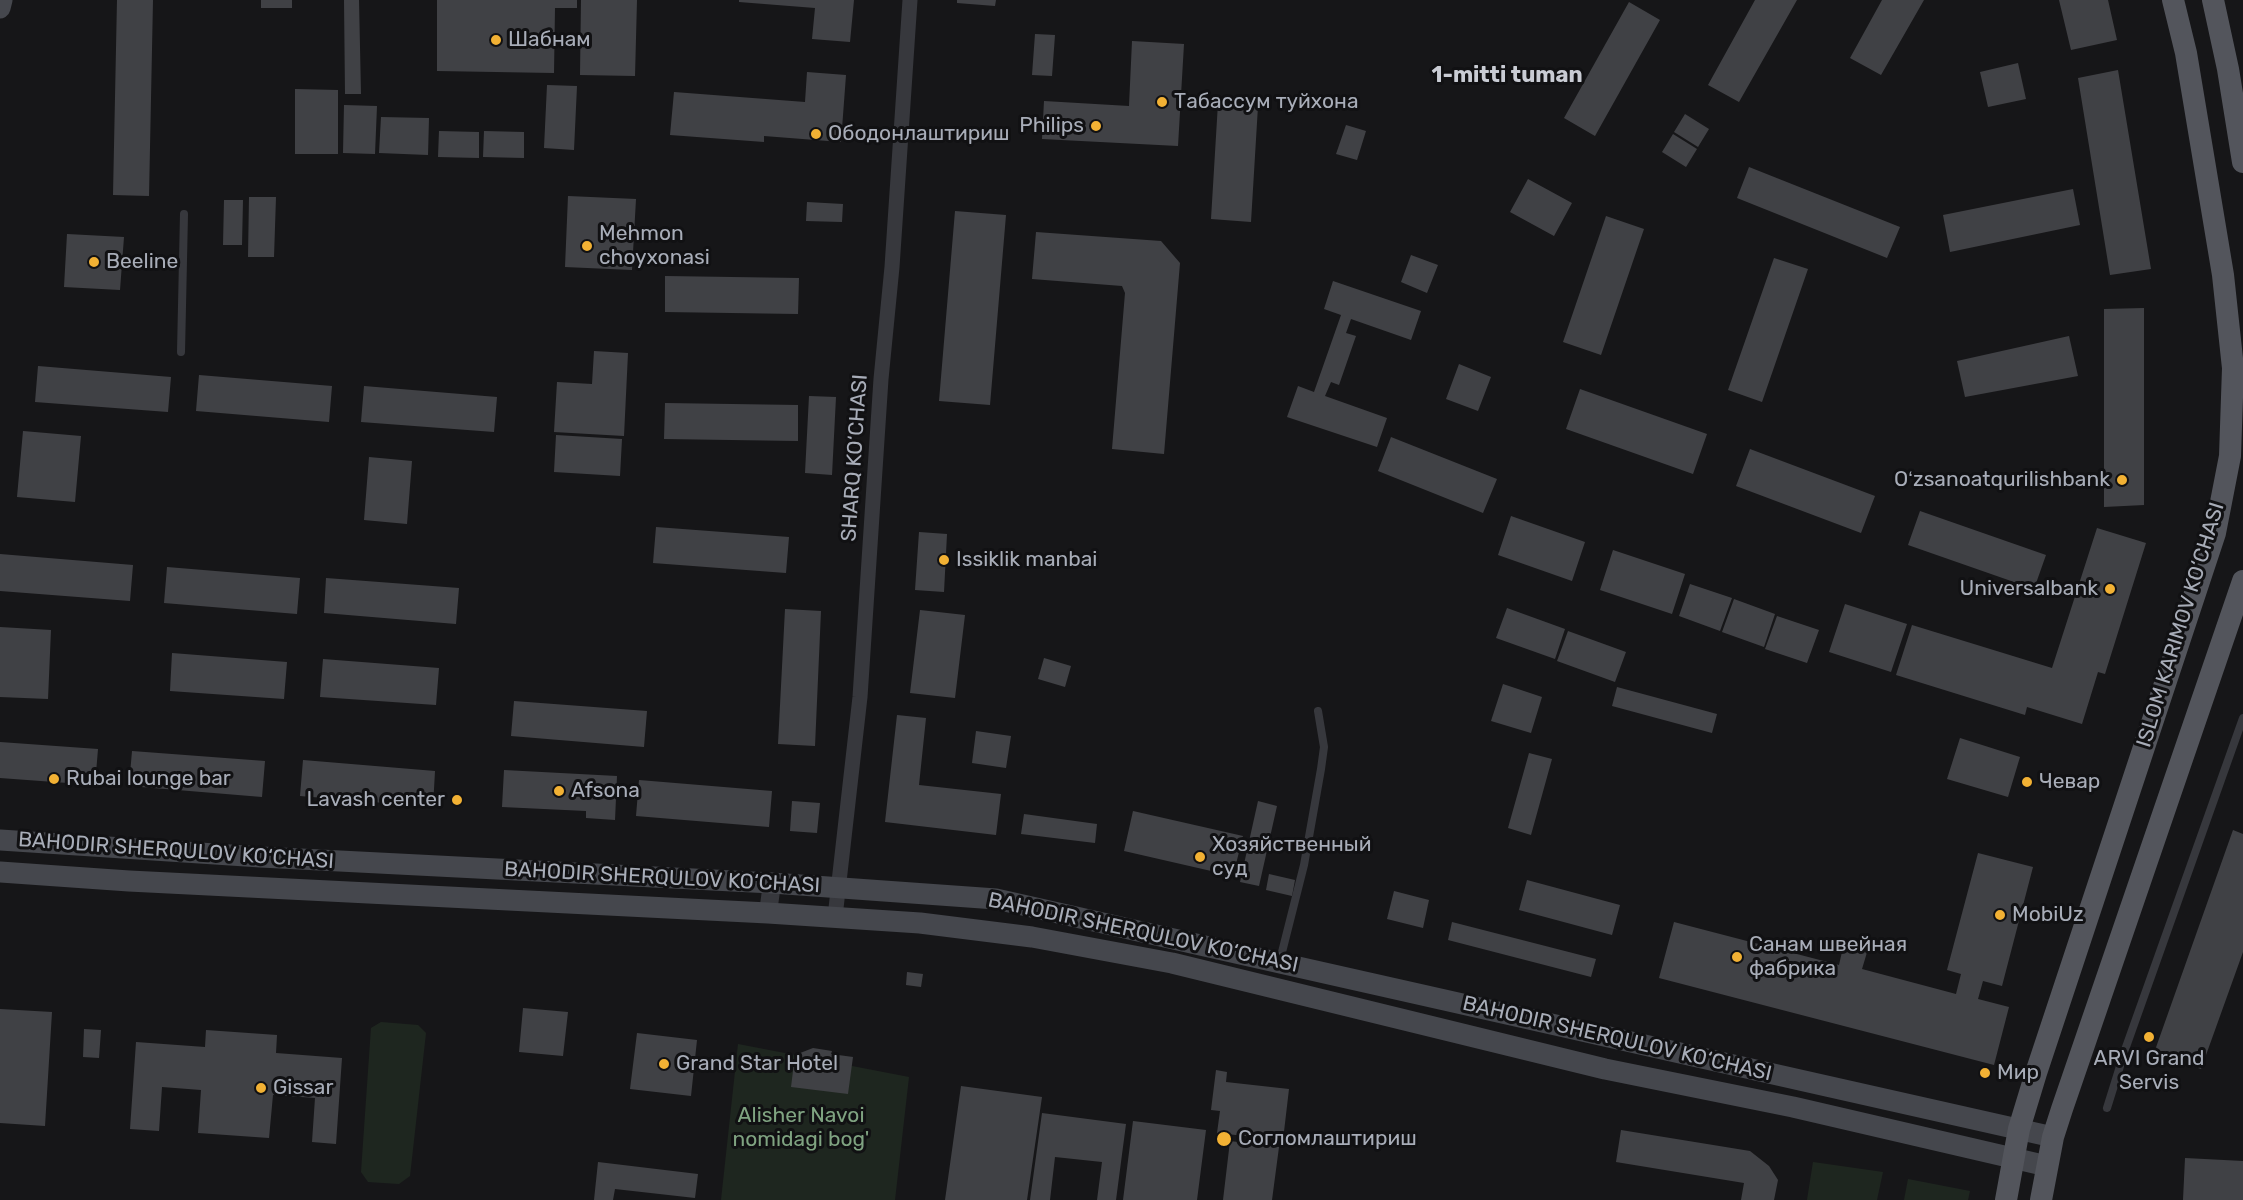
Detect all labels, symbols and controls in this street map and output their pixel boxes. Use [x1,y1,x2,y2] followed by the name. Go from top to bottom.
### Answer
[508,27,591,53] place label: Шабнам
[489,33,503,47] marker: Шабнам
[1431,63,1583,89] district label: 1-mitti tuman
[1174,89,1359,115] place label: Табассум туйхона
[1155,95,1169,109] marker: Табассум туйхона
[1019,113,1084,139] place label: Philips
[1089,119,1103,133] marker: Philips
[828,121,1010,147] place label: Ободонлаштириш
[809,127,823,141] marker: Ободонлаштириш
[599,221,710,271] place label: Mehmon choyxonasi
[580,239,594,253] marker: Mehmon choyxonasi
[106,249,178,275] place label: Beeline
[87,255,101,269] marker: Beeline
[837,373,873,543] street label: SHARQ KO‘CHASI
[1894,467,2110,493] place label: Oʻzsanoatqurilishbank
[2115,473,2129,487] marker: Oʻzsanoatqurilishbank
[2132,500,2230,750] street label: ISLOM KARIMOV KO‘CHASI
[956,547,1097,573] place label: Issiklik manbai
[937,553,951,567] marker: Issiklik manbai
[1959,576,2098,602] place label: Universalbank
[2103,582,2117,596] marker: Universalbank
[66,766,231,792] place label: Rubai lounge bar
[2039,769,2100,795] place label: Чевар
[47,772,61,786] marker: Rubai lounge bar
[2020,775,2034,789] marker: Чевар
[571,778,640,804] place label: Afsona
[552,784,566,798] marker: Afsona
[306,787,445,813] place label: Lavash center
[450,793,464,807] marker: Lavash center
[17,827,335,875] street label: BAHODIR SHERQULOV KO‘CHASI
[1212,832,1371,882] place label: Хозяйственный суд
[1193,850,1207,864] marker: Хозяйственный суд
[503,857,821,899] street label: BAHODIR SHERQULOV KO‘CHASI
[986,888,1300,978] street label: BAHODIR SHERQULOV KO‘CHASI
[2012,902,2084,928] place label: MobiUz
[1993,908,2007,922] marker: MobiUz
[1749,932,1907,982] place label: Санам швейная фабрика
[1730,950,1744,964] marker: Санам швейная фабрика
[1460,991,1774,1087] street label: BAHODIR SHERQULOV KO‘CHASI
[2142,1030,2156,1044] marker: ARVI Grand Servis
[2094,1046,2204,1096] place label: ARVI Grand Servis
[676,1051,838,1077] place label: Grand Star Hotel
[657,1057,671,1071] marker: Grand Star Hotel
[1997,1060,2039,1086] place label: Мир
[1978,1066,1992,1080] marker: Мир
[273,1075,333,1101] place label: Gissar
[254,1081,268,1095] marker: Gissar
[733,1103,869,1153] park label: Alisher Navoi nomidagi bog'
[1238,1126,1417,1152] place label: Согломлаштириш
[1215,1130,1233,1148] marker: Согломлаштириш

